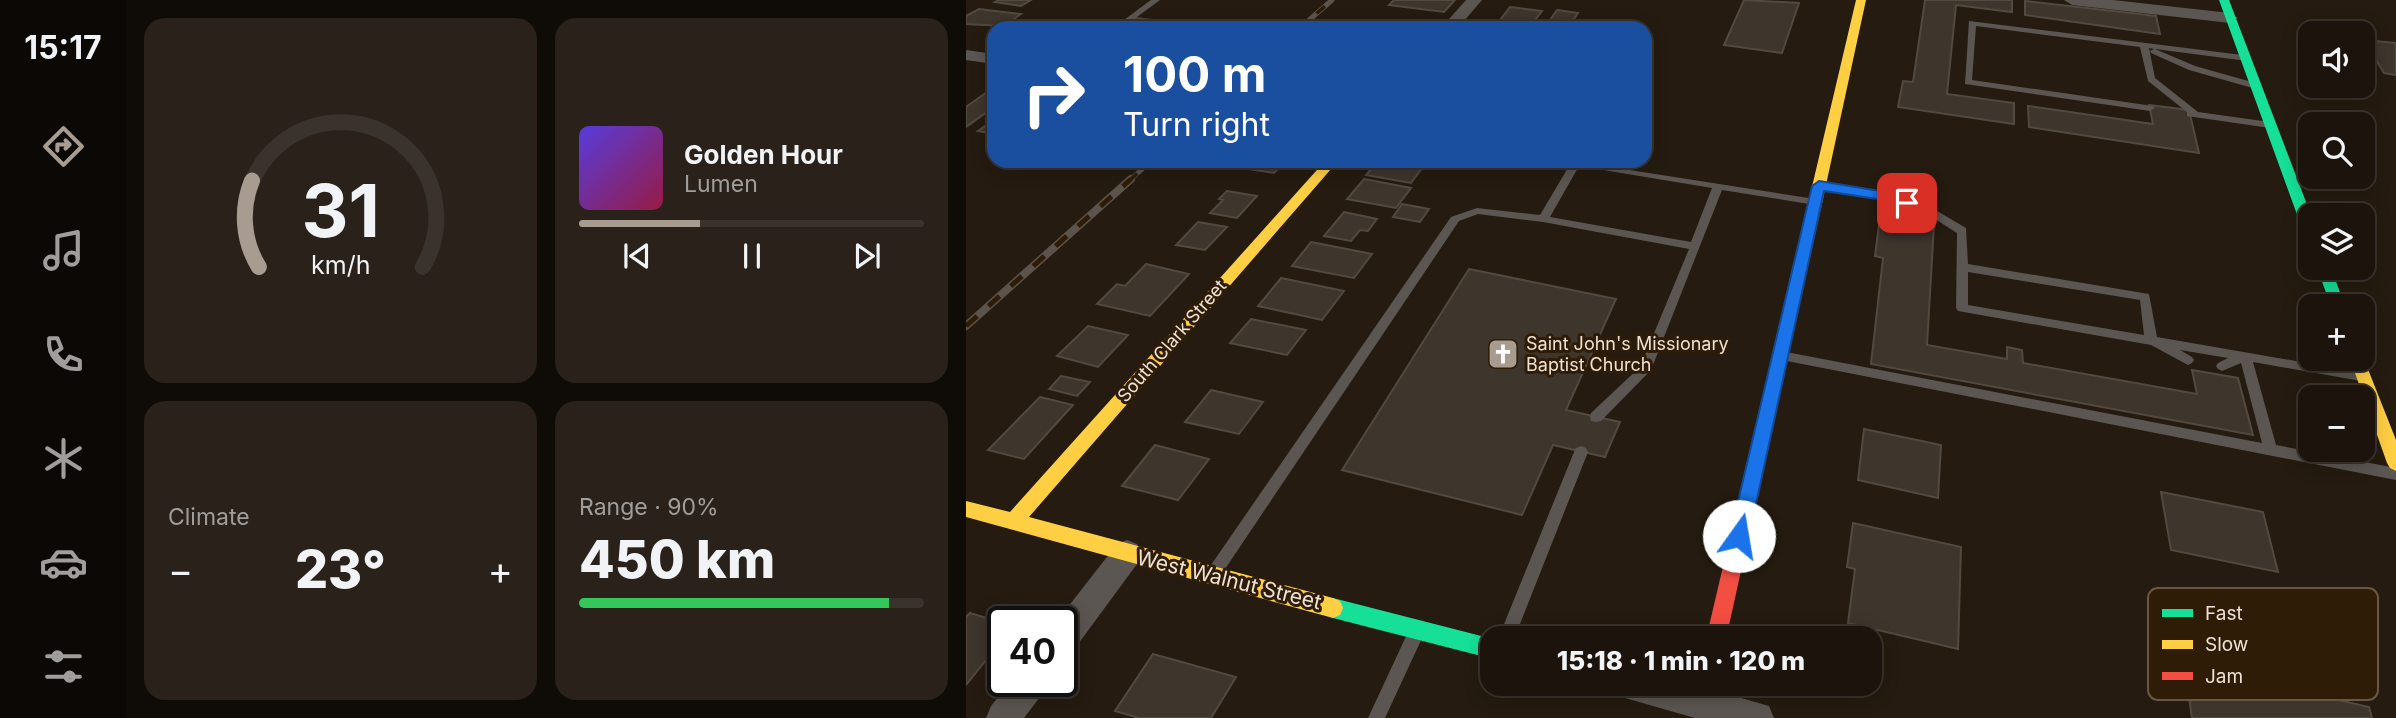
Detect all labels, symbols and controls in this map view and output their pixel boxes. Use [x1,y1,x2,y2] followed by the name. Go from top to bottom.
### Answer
[2298,21,2375,462] map controls
[2298,21,2375,98] button: sound
[24,28,102,67] text: 15:17
[1123,45,1267,104] text: 100 m
[1008,49,1099,140] icon: right
[1123,105,1270,144] text: Turn right
[2298,112,2375,189] button: search
[39,122,88,171] icon: directions
[684,139,843,170] text: Golden Hour
[301,166,380,255] text: 31
[684,170,758,198] text: Lumen
[1877,173,1937,233] pin
[1888,184,1926,222] icon: arrive
[2298,203,2375,280] button: layers
[39,226,88,275] icon: music
[618,237,656,275] icon: previous
[733,237,771,275] icon: pause
[848,237,886,275] icon: next
[311,250,370,280] text: km/h
[1113,275,1230,406] street label: South Clark Street
[2298,294,2375,371] button: +
[39,330,88,379] icon: phone
[1526,333,1729,375] place label: Saint John's Missionary Baptist Church
[1486,337,1520,371] church icon: Saint John's Missionary Baptist Church
[2298,385,2375,462] button: −
[39,434,88,483] icon: climate
[579,493,719,521] text: Range · 90%
[1702,499,1776,573] position arrow
[168,503,250,531] text: Climate
[579,528,775,591] text: 450 km
[39,538,88,587] icon: car
[295,538,386,601] text: 23°
[1134,545,1324,615] street label: West Walnut Street
[168,547,193,593] text: −
[488,547,513,593] text: +
[2148,588,2378,700] legend
[2205,602,2243,625] text: Fast
[987,606,1078,697] speed limit sign: 40
[2205,633,2248,656] text: Slow
[39,642,88,691] icon: filters
[1557,645,1805,676] text: 15:18 · 1 min · 120 m
[2205,665,2243,688] text: Jam

